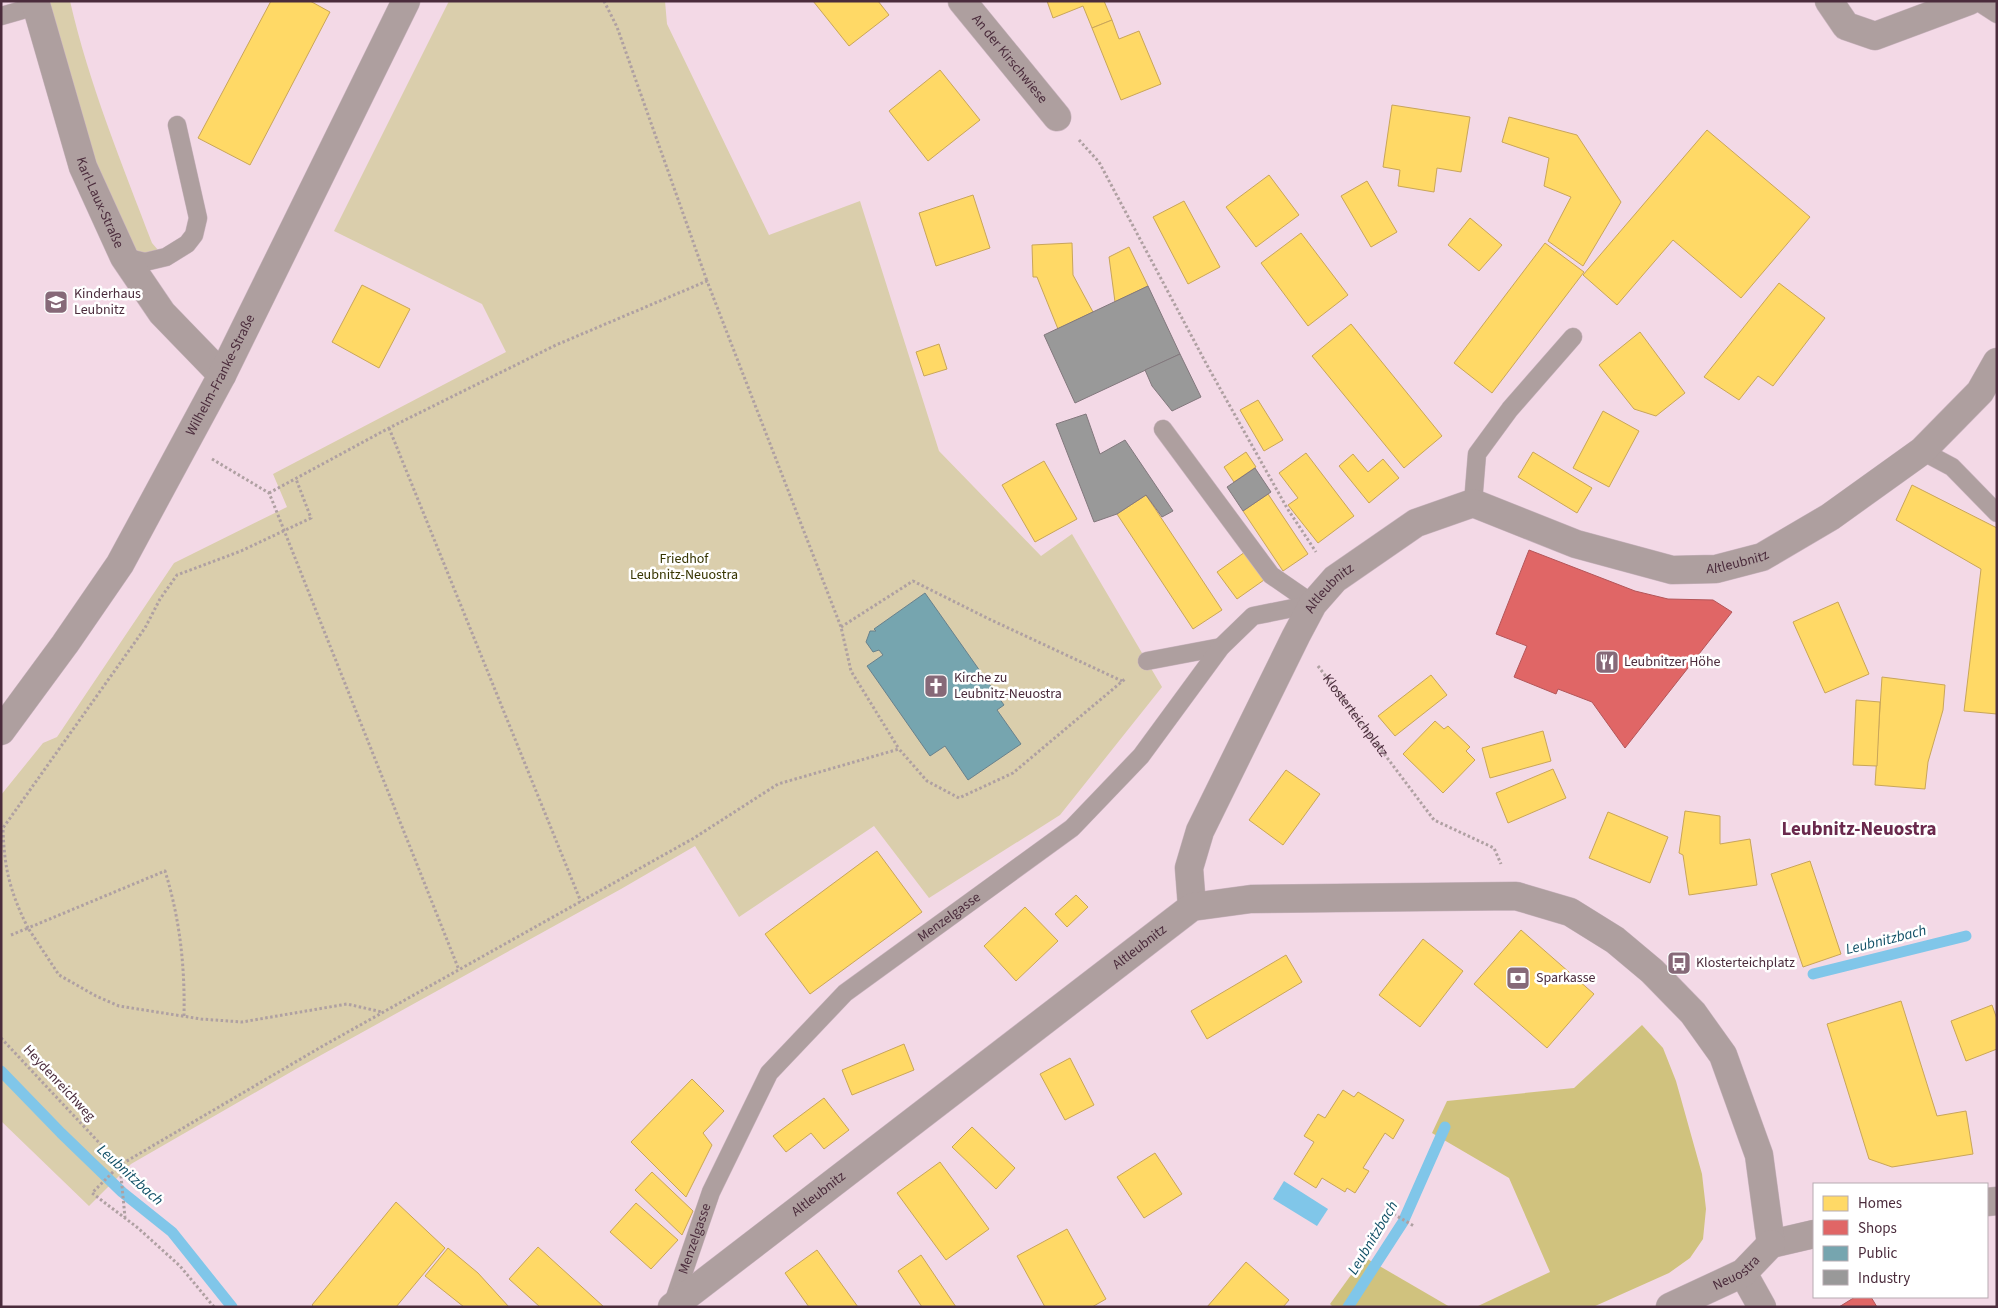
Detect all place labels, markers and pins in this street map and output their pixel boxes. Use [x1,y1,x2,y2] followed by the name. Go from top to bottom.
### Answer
[74,284,141,320] place label: Kinderhaus Leubnitz
[43,289,69,315] school or university icon: Kinderhaus Leubnitz
[1594,649,1620,675] restaurant icon: Leubnitzer Höhe
[1624,652,1721,672] place label: Leubnitzer Höhe
[954,668,1062,704] place label: Kirche zu Leubnitz-Neuostra
[923,673,949,699] church icon: Kirche zu Leubnitz-Neuostra
[1666,950,1692,976] bus stop icon: Klosterteichplatz
[1696,953,1795,973] place label: Klosterteichplatz
[1505,965,1531,991] bank icon: Sparkasse
[1536,968,1596,988] place label: Sparkasse

